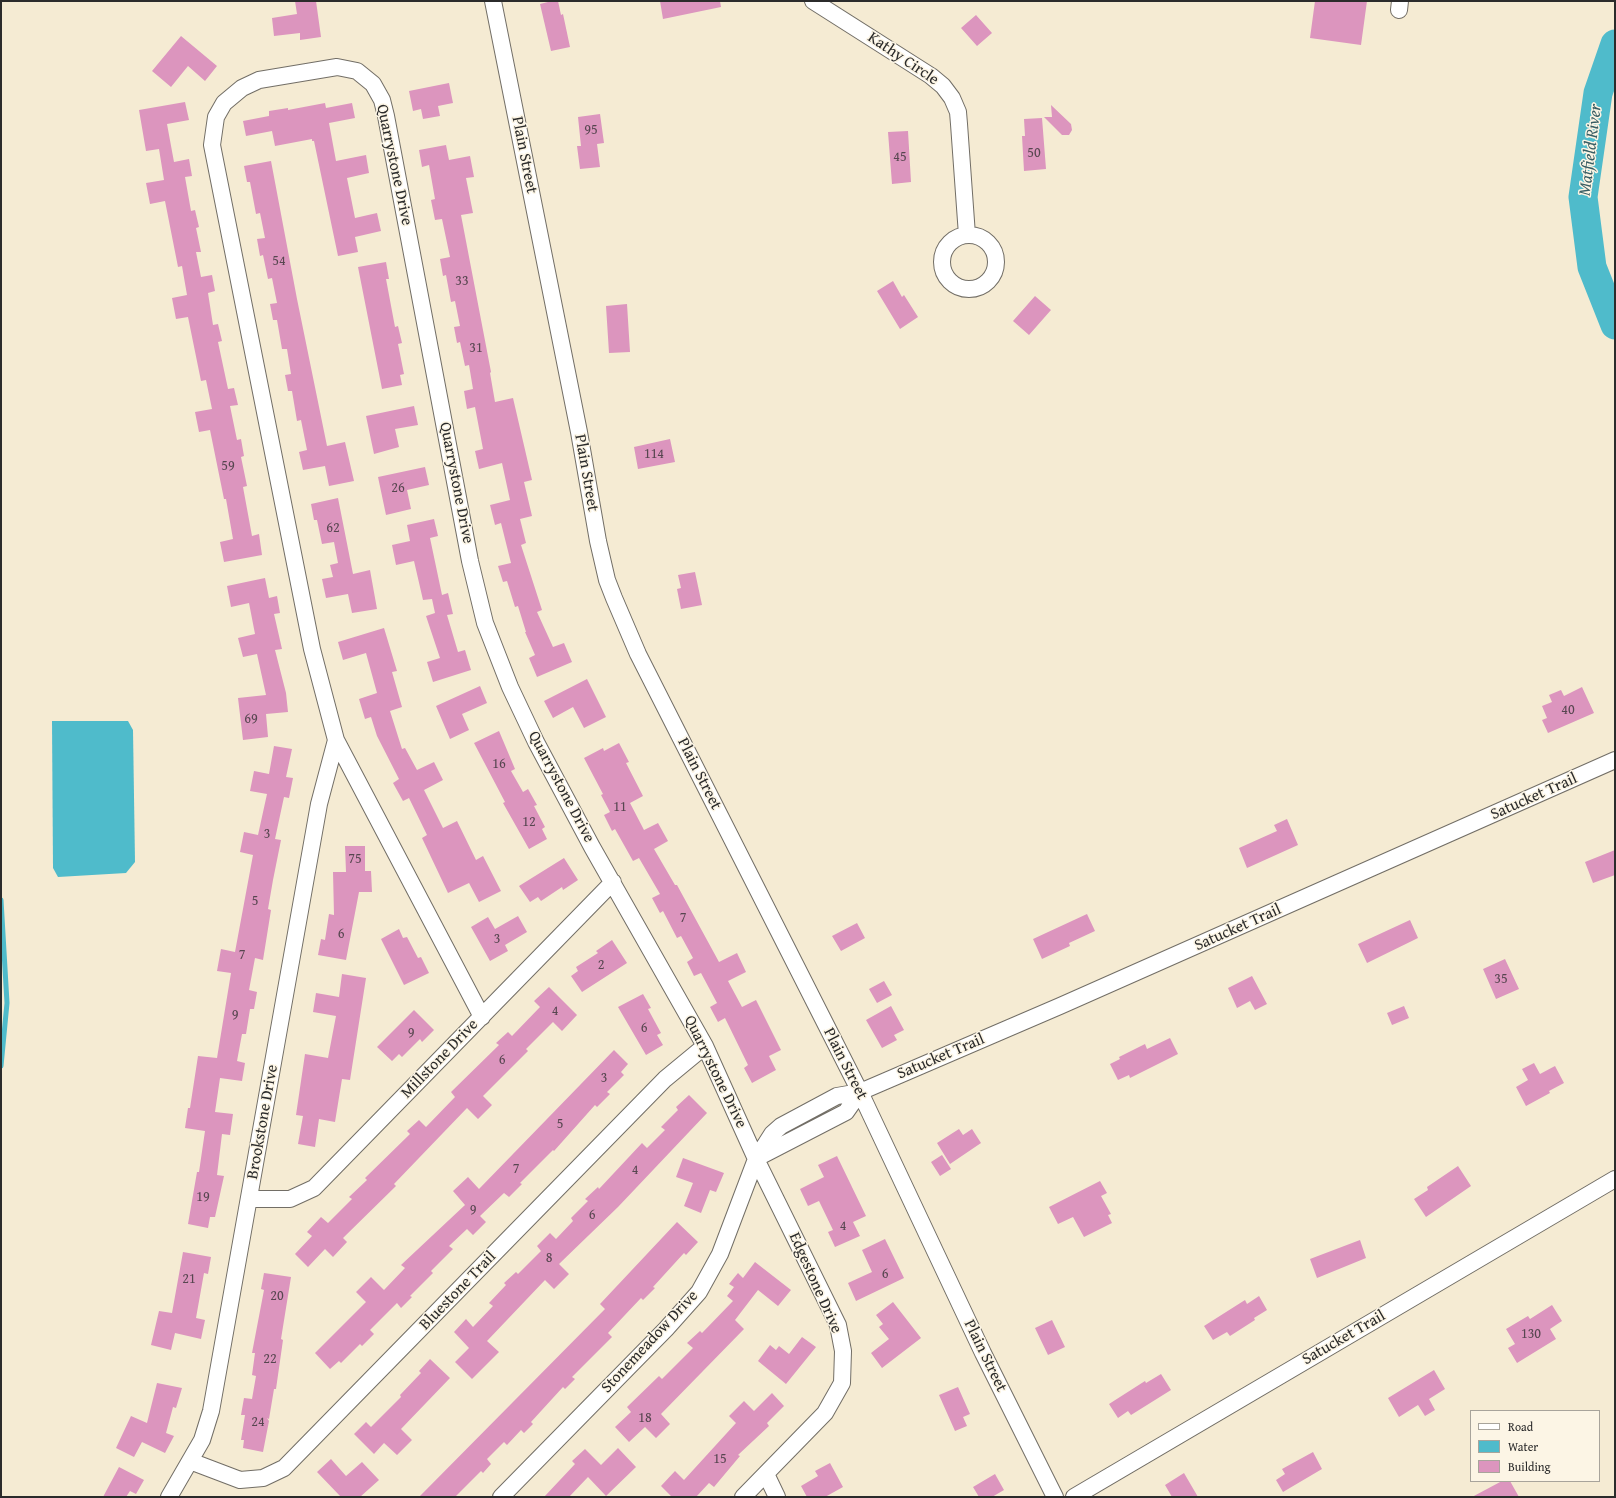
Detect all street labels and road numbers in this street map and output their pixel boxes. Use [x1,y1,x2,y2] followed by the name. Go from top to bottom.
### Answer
[864,28,942,90] street label: Kathy Circle
[372,103,416,227] street label: Quarrystone Drive
[507,115,541,195] street label: Plain Street
[435,421,477,545] street label: Quarrystone Drive
[570,433,602,513] street label: Plain Street
[524,728,598,846] street label: Quarrystone Drive
[673,735,725,813] street label: Plain Street
[1488,769,1580,825] street label: Satucket Trail
[1192,900,1284,956] street label: Satucket Trail
[679,1012,751,1132] street label: Quarrystone Drive
[397,1015,483,1103] street label: Millstone Drive
[819,1025,871,1103] street label: Plain Street
[894,1030,988,1084] street label: Satucket Trail
[243,1063,283,1181] street label: Brookstone Drive
[784,1230,846,1336] street label: Edgestone Drive
[416,1248,500,1334] street label: Bluestone Trail
[597,1287,703,1397] street label: Stonemeadow Drive
[1299,1306,1389,1370] street label: Satucket Trail
[959,1317,1011,1395] street label: Plain Street

